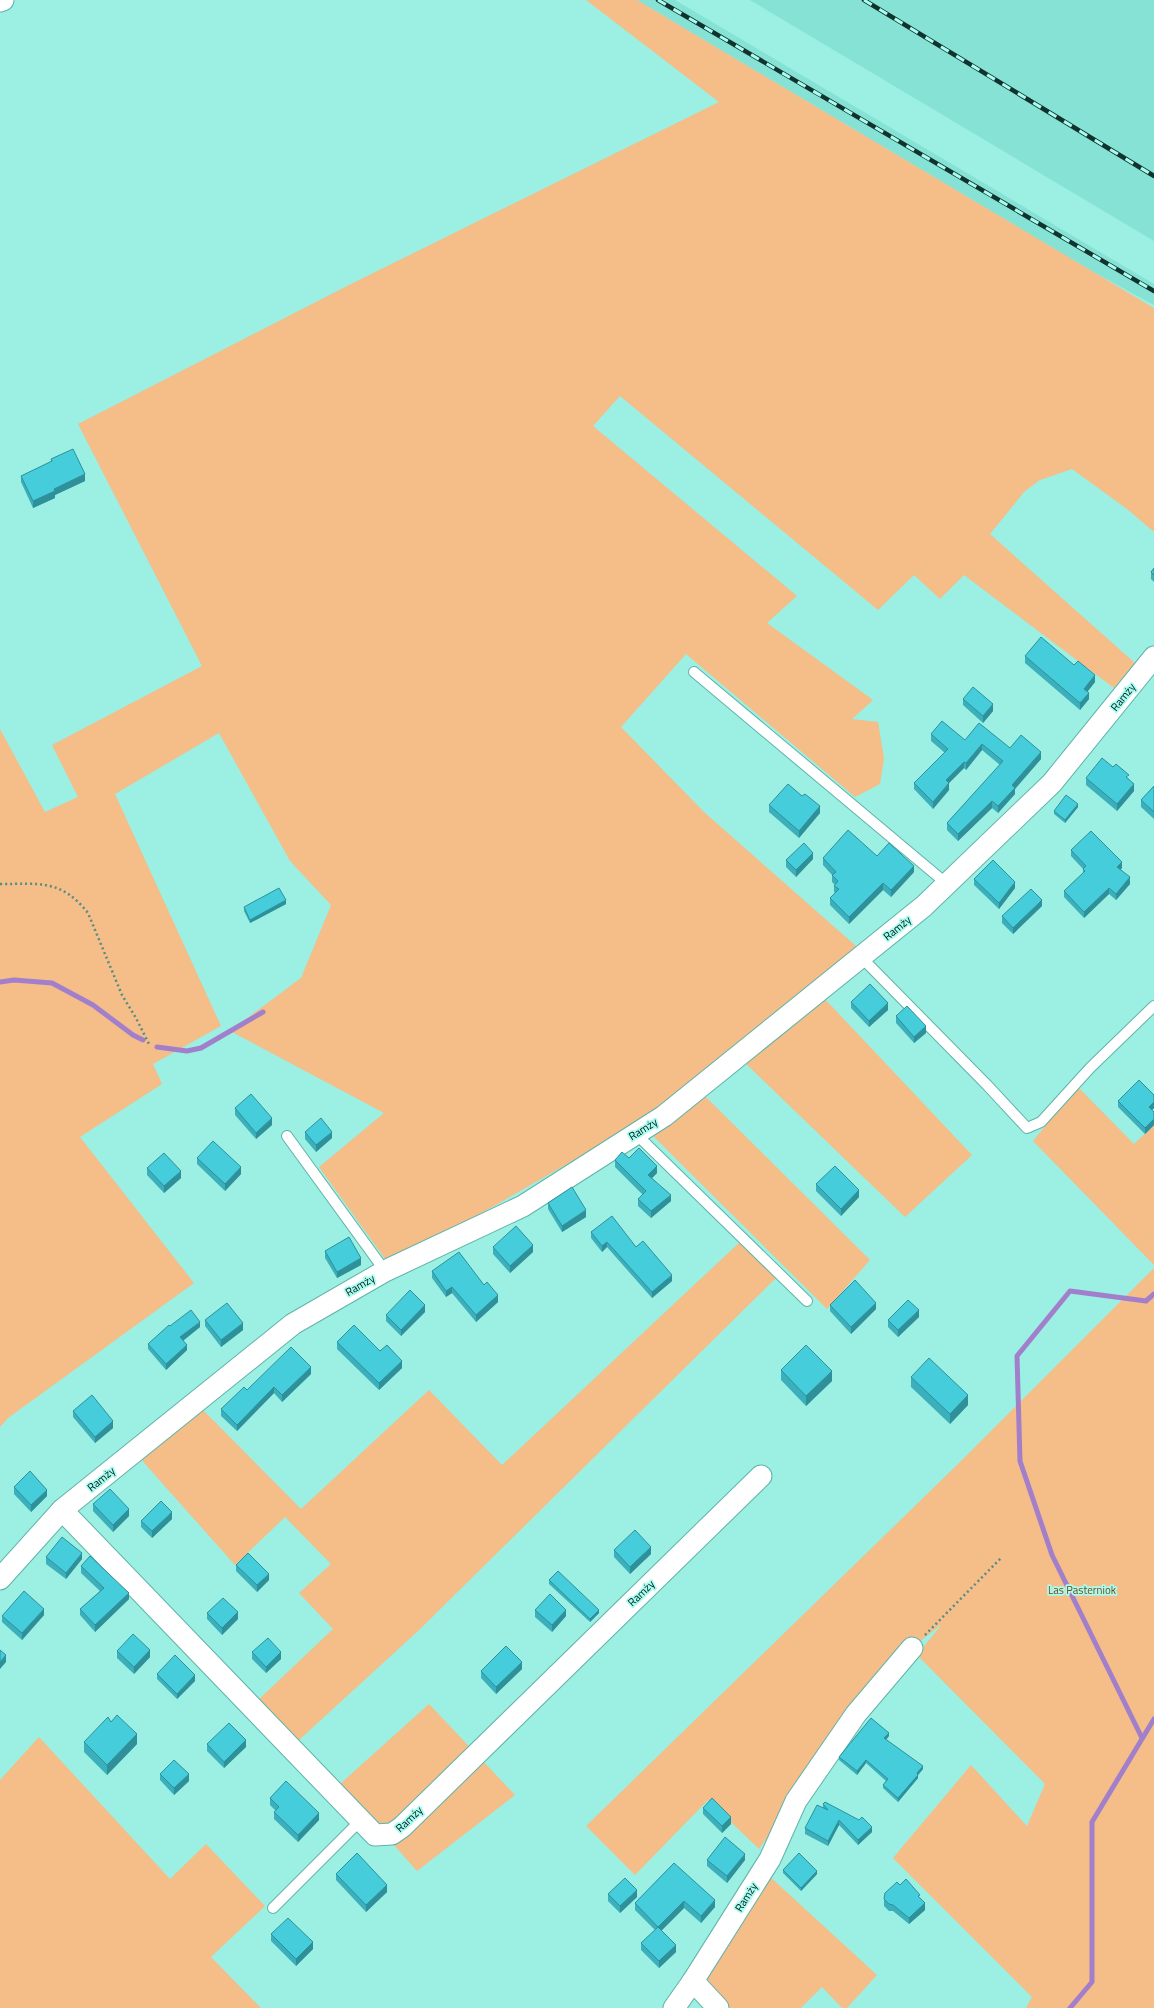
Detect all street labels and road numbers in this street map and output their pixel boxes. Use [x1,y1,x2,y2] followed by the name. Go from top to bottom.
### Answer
[1107,679,1140,714] street label: Ramży
[880,911,915,944] street label: Ramży
[625,1113,661,1144] street label: Ramży
[342,1270,378,1300] street label: Ramży
[84,1462,119,1495] street label: Ramży
[624,1576,658,1610] street label: Ramży
[392,1802,427,1836] street label: Ramży
[731,1879,762,1915] street label: Ramży

